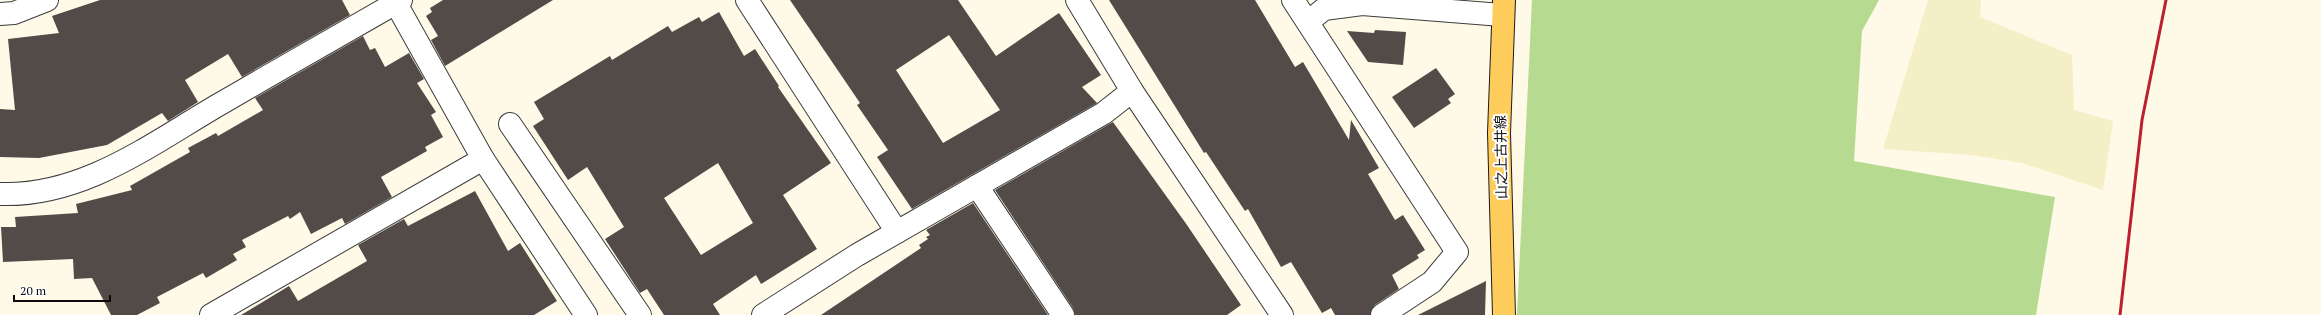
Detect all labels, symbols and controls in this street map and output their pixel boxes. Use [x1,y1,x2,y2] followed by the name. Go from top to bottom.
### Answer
[1490,115,1511,199] street label: 山之上古井線
[14,277,110,303] scale bar
[20,283,47,298] text: 20 m

